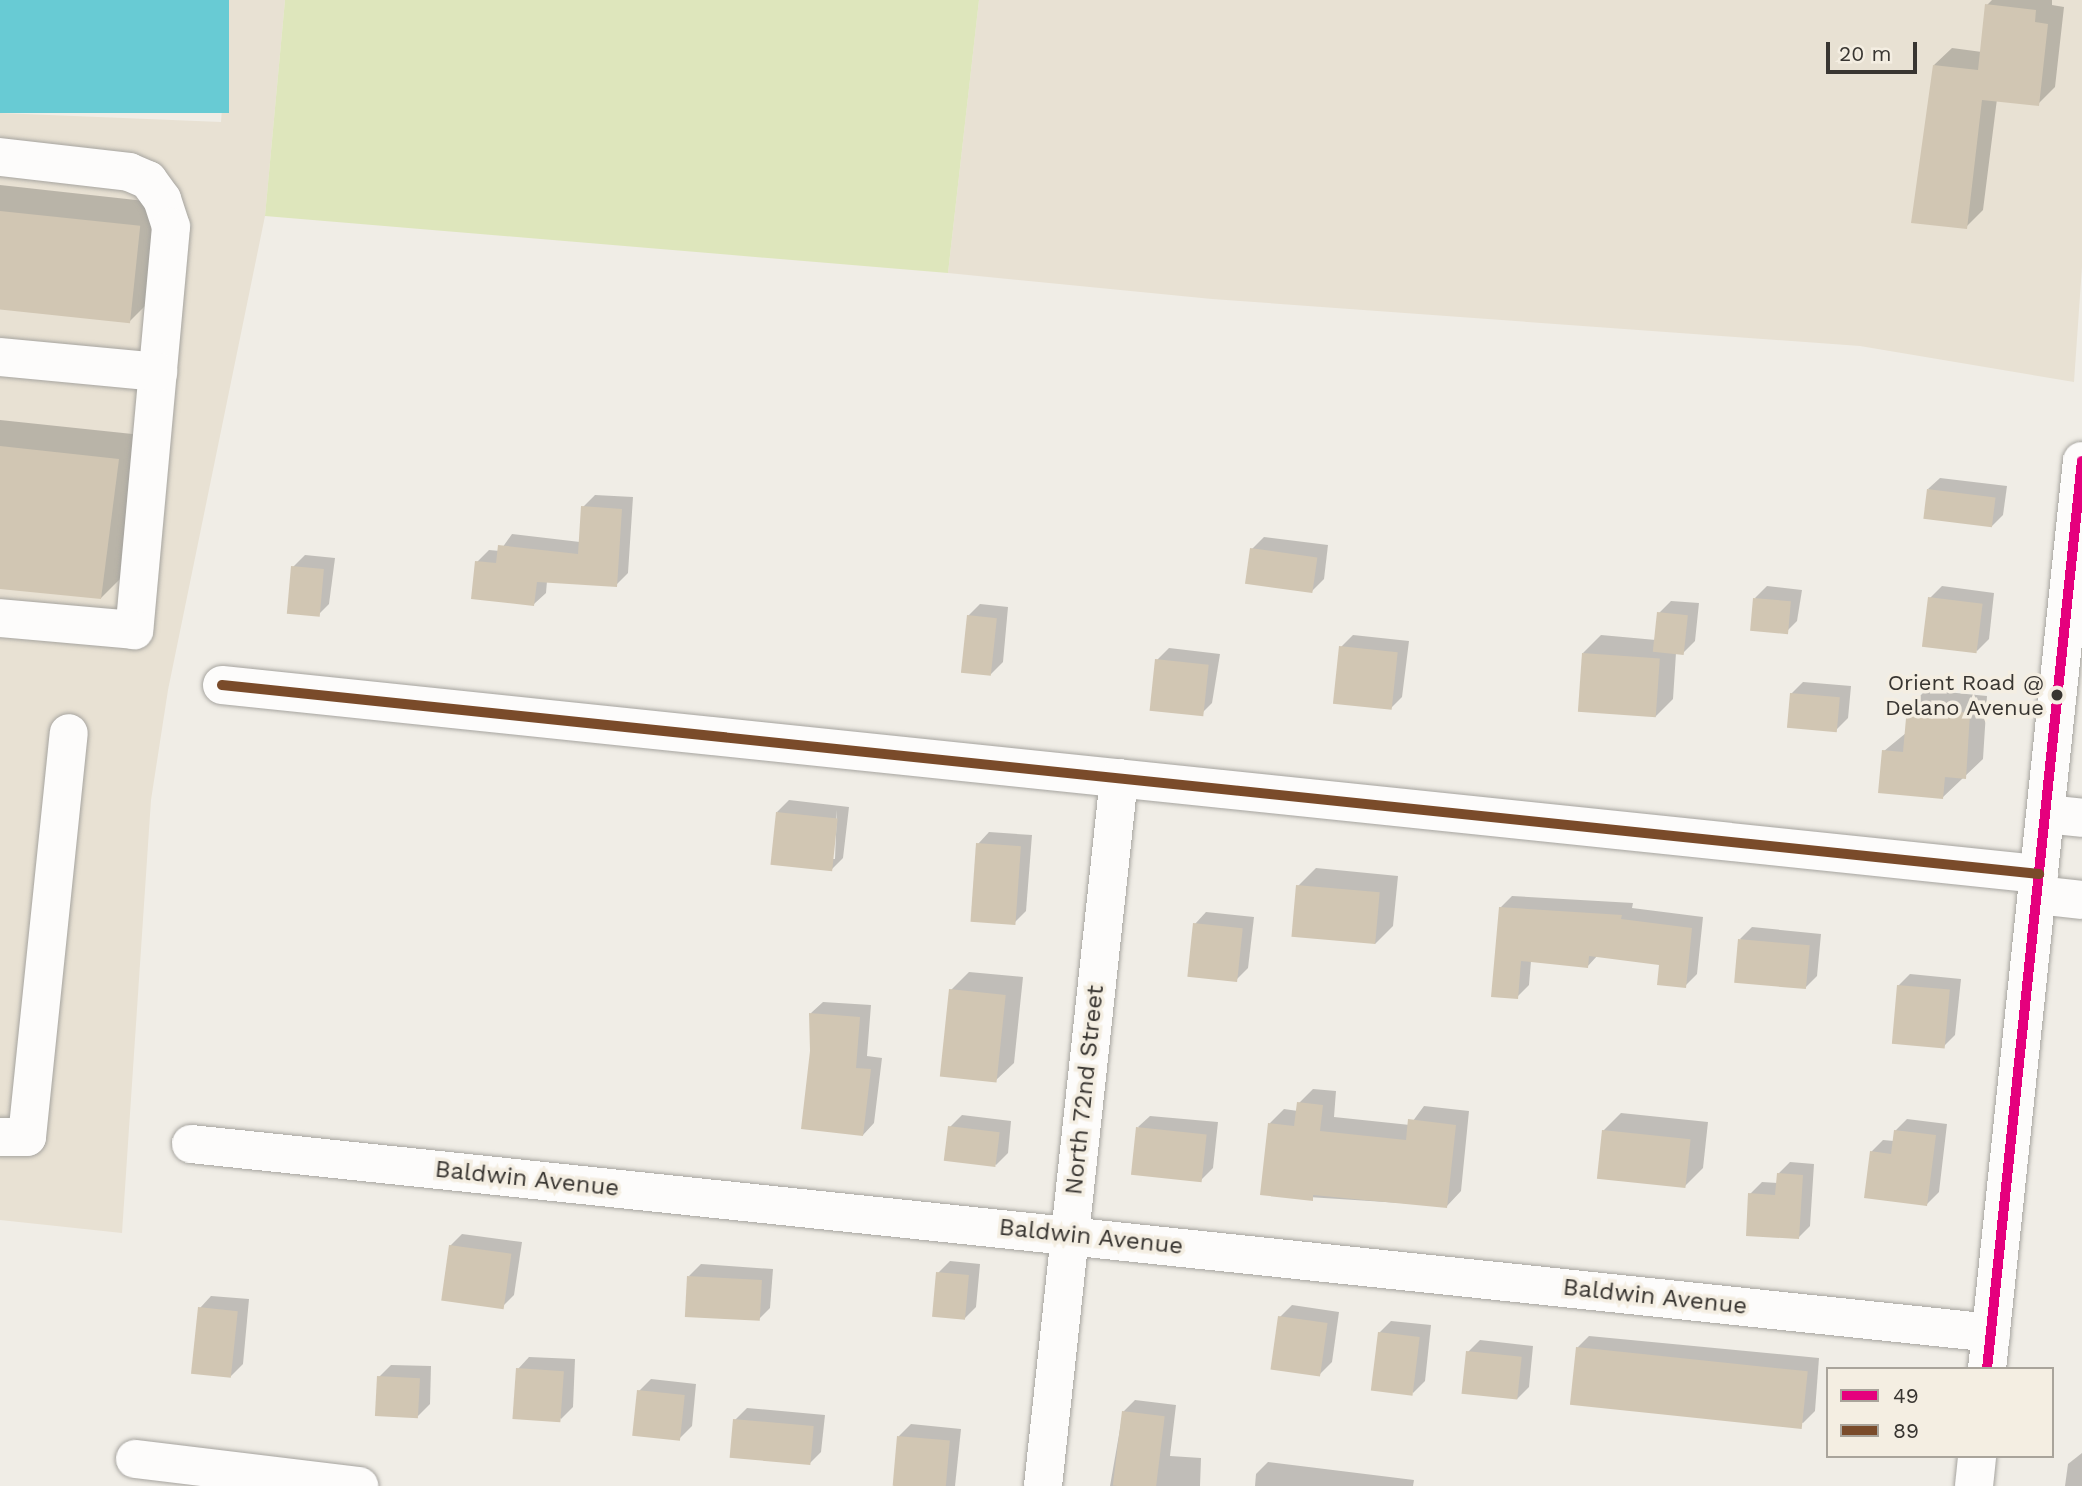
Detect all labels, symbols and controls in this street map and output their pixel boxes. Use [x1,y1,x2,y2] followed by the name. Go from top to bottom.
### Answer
[1830,28,1921,72] scale bar
[1839,41,1891,66] text: 20 m
[1884,669,2044,720] place label: Orient Road @ Delano Avenue
[2050,688,2064,702] marker: Orient Road @ Delano Avenue
[1060,983,1110,1197] street label: North 72nd Street
[433,1155,621,1203] street label: Baldwin Avenue
[997,1213,1185,1261] street label: Baldwin Avenue
[1561,1273,1749,1321] street label: Baldwin Avenue
[1826,1367,2054,1458] legend
[1893,1383,1919,1408] text: 49
[1893,1418,1919,1443] text: 89

